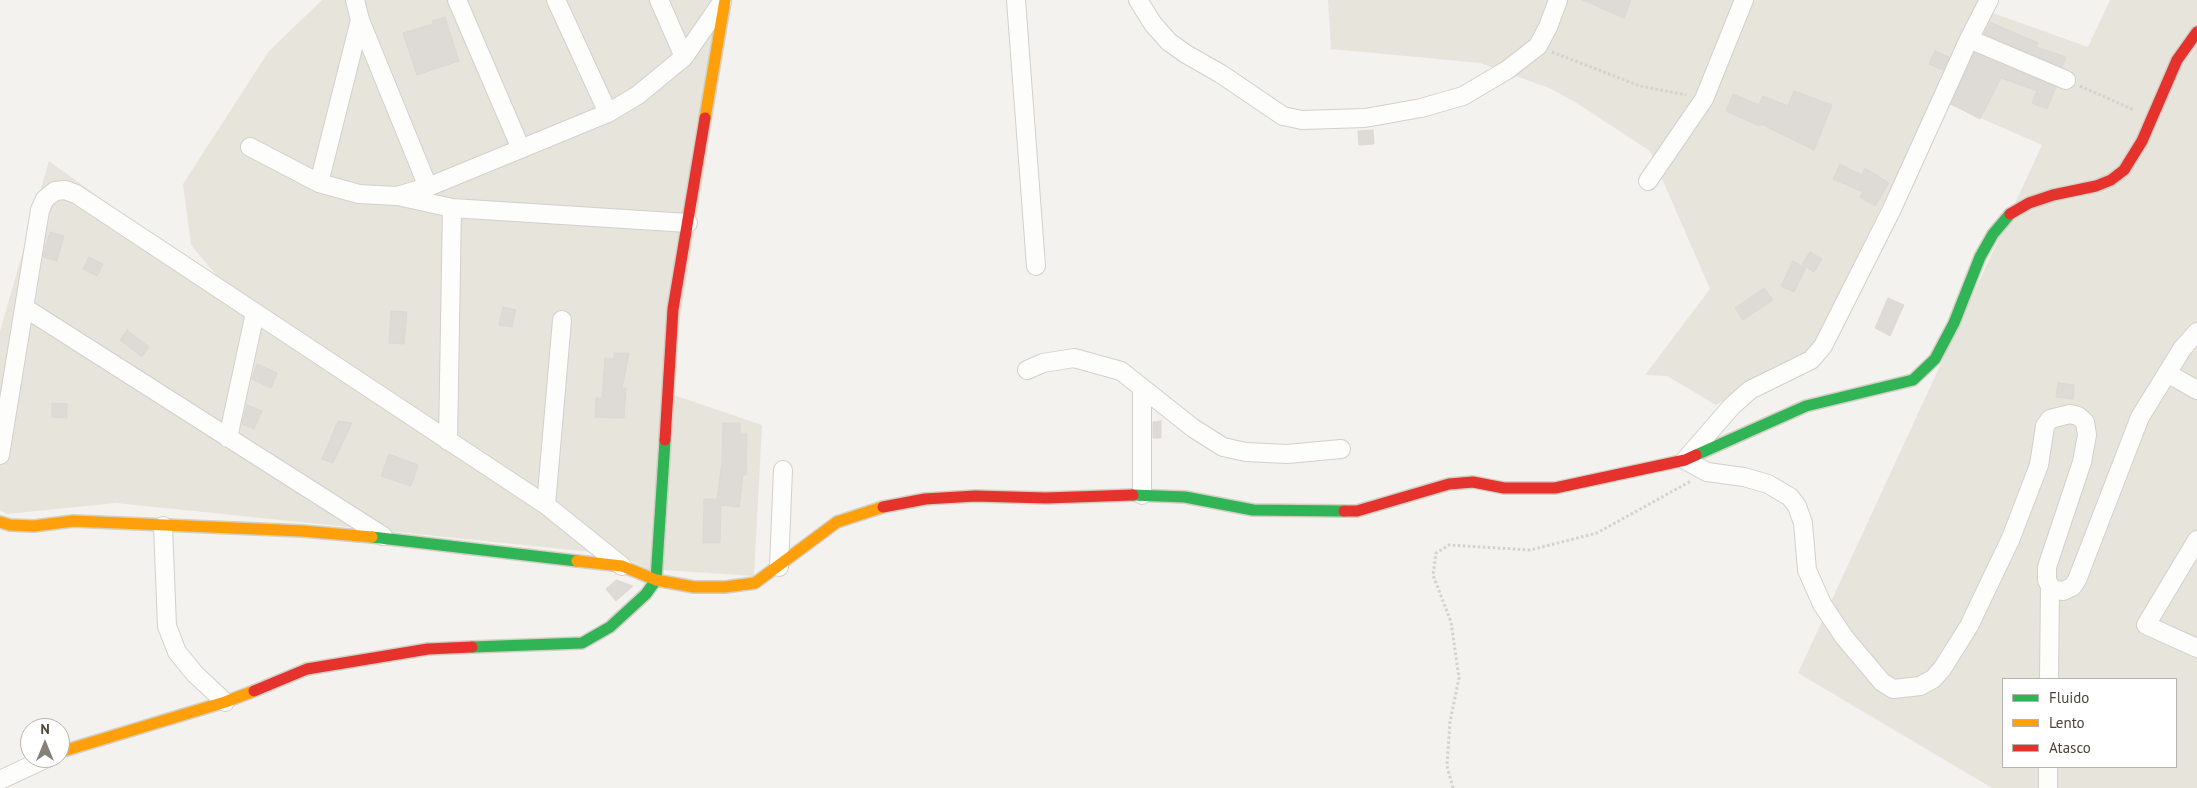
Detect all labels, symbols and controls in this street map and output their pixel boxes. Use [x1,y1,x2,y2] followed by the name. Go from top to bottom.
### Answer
[2002,678,2177,768] legend
[2049,688,2089,707] text: Fluido
[2049,713,2085,732] text: Lento
[20,718,70,768] north arrow
[40,720,50,738] text: N
[2049,738,2091,757] text: Atasco

